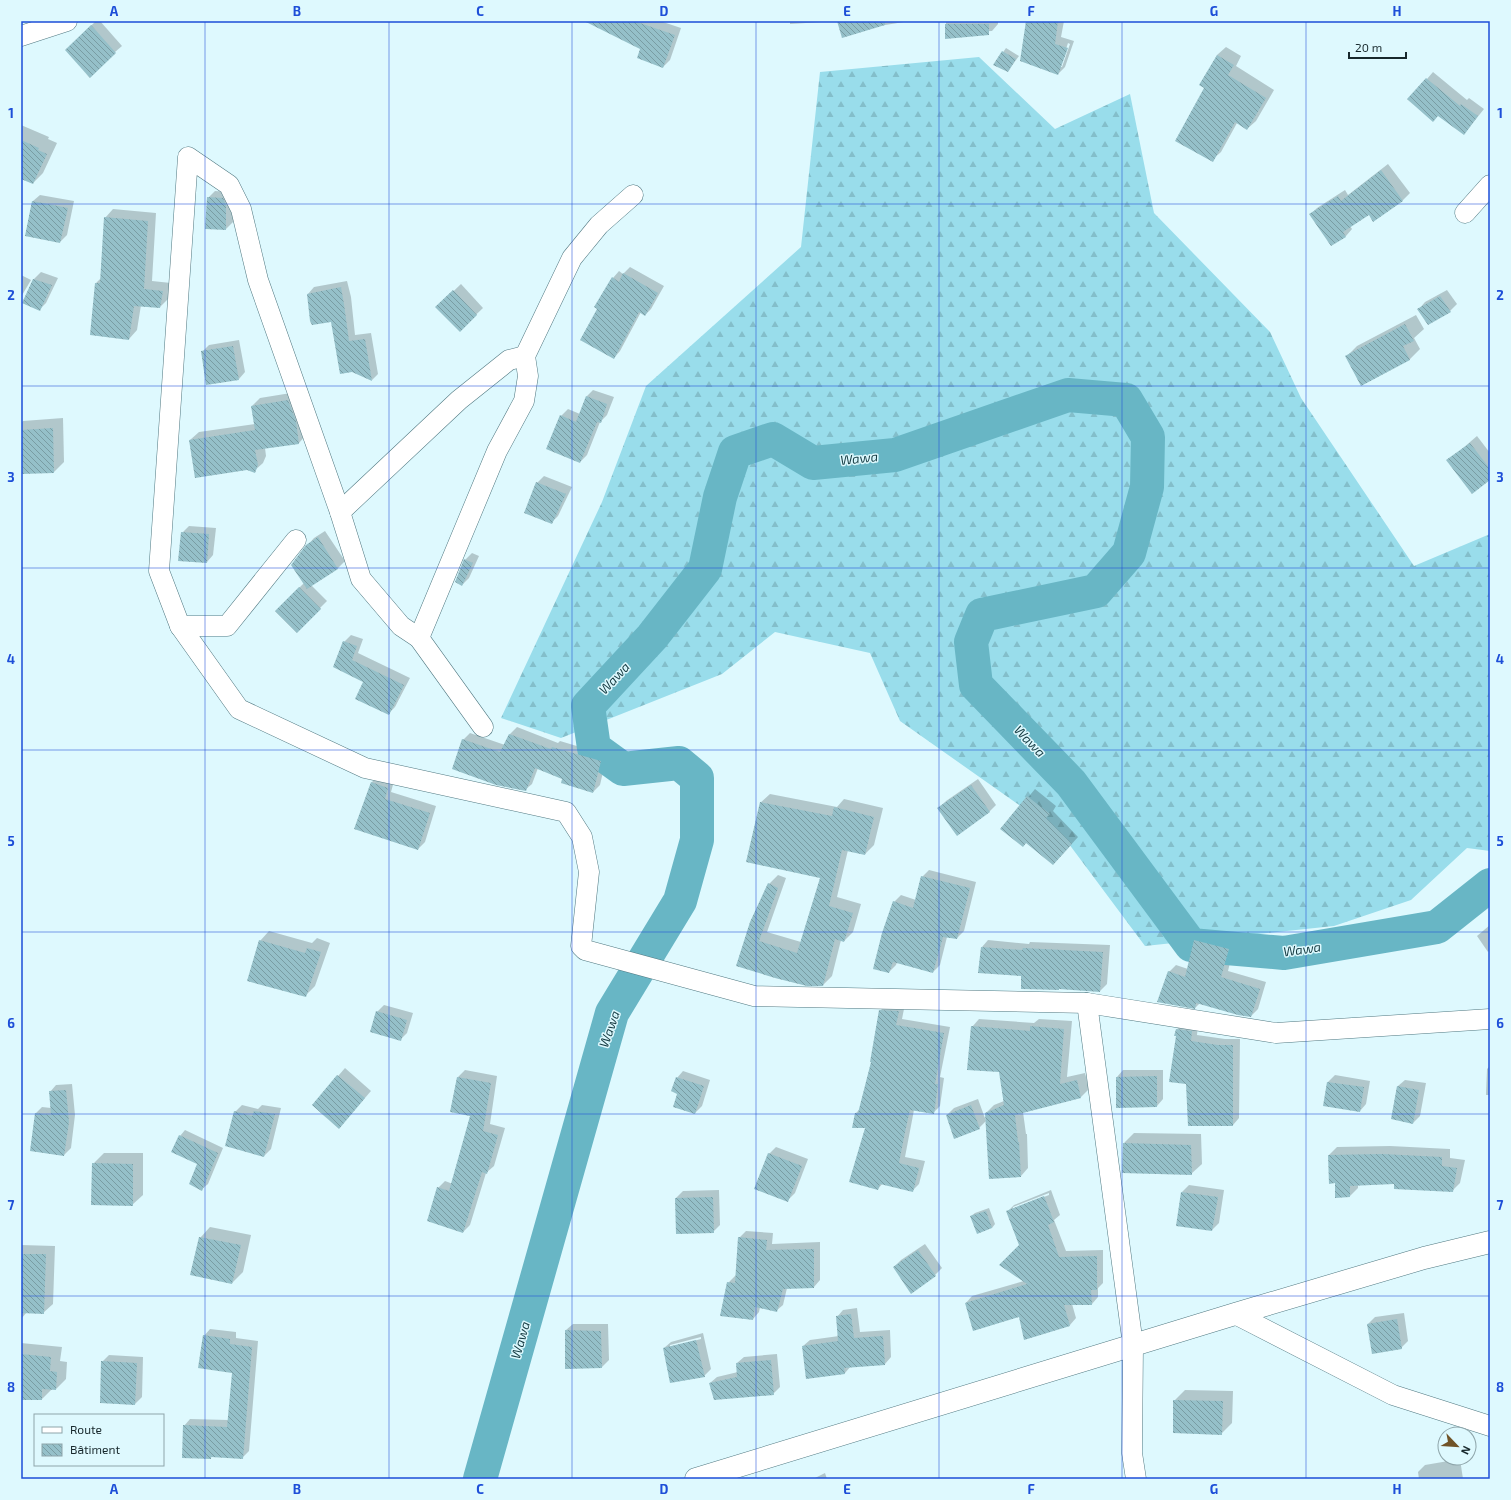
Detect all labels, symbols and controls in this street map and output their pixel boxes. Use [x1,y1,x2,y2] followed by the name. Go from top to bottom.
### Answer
[110,3,119,19] text: A
[293,3,301,19] text: B
[476,3,484,19] text: C
[660,3,669,19] text: D
[843,3,851,19] text: E
[1027,3,1035,19] text: F
[1210,3,1218,19] text: G
[1393,3,1402,19] text: H
[1349,34,1406,60] scale bar
[1355,40,1382,54] text: 20 m
[8,105,14,121] text: 1
[1497,105,1503,121] text: 1
[7,287,15,303] text: 2
[1496,287,1504,303] text: 2
[839,448,879,468] water label: Wawa
[7,469,15,485] text: 3
[1496,469,1504,485] text: 3
[7,651,15,667] text: 4
[1496,651,1504,667] text: 4
[595,659,633,697] water label: Wawa
[1011,722,1049,760] water label: Wawa
[7,833,15,849] text: 5
[1496,833,1504,849] text: 5
[1282,938,1322,960] water label: Wawa
[595,1008,623,1050] water label: Wawa
[7,1015,15,1031] text: 6
[1496,1015,1504,1031] text: 6
[8,1197,15,1213] text: 7
[1497,1197,1504,1213] text: 7
[507,1320,533,1360] water label: Wawa
[7,1379,15,1395] text: 8
[1496,1379,1504,1395] text: 8
[34,1414,164,1466] legend
[70,1422,102,1436] text: Route
[1437,1426,1477,1466] north arrow
[70,1442,121,1456] text: Bâtiment
[1459,1444,1474,1457] text: N
[110,1481,119,1497] text: A
[293,1481,301,1497] text: B
[476,1481,484,1497] text: C
[660,1481,669,1497] text: D
[843,1481,851,1497] text: E
[1027,1481,1035,1497] text: F
[1210,1481,1218,1497] text: G
[1393,1481,1402,1497] text: H

